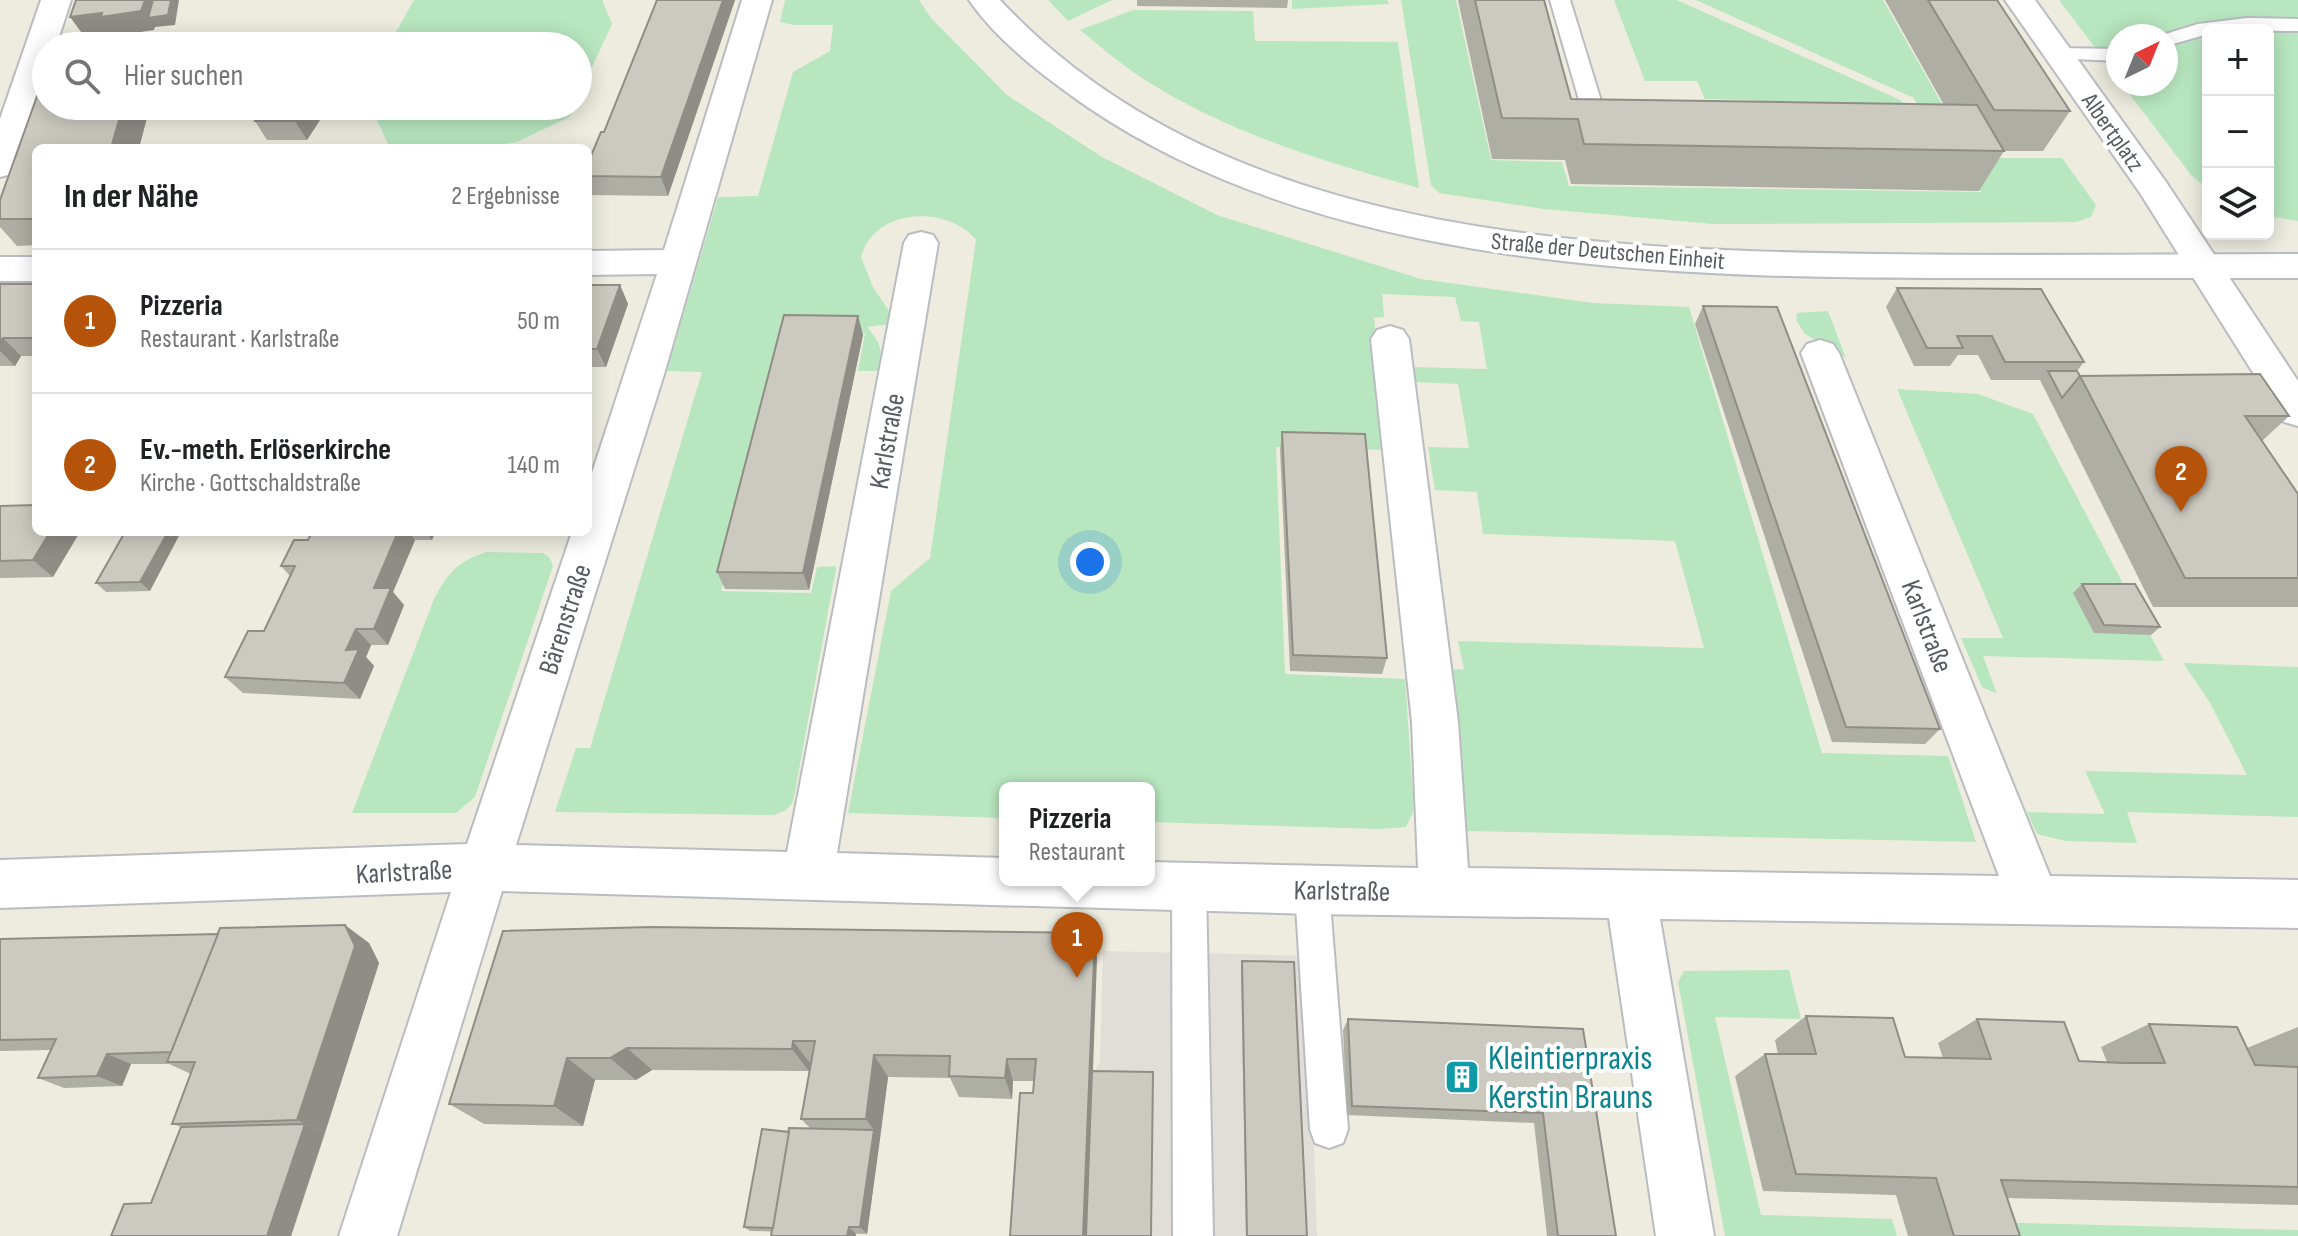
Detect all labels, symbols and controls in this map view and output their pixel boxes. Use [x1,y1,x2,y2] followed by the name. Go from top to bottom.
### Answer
[2106,24,2178,96] north arrow
[2202,24,2274,240] map controls
[2202,24,2274,96] button: +
[32,32,592,120] search box
[60,54,104,98] icon: search
[124,58,243,94] text: Hier suchen
[2075,87,2150,177] street label: Albertplatz
[2202,96,2274,168] button: −
[2202,168,2274,240] button: layers
[64,176,199,217] text: In der Nähe
[451,181,560,212] text: 2 Ergebnisse
[1490,227,1726,276] street label: Straße der Deutschen Einheit
[140,288,223,324] text: Pizzeria
[85,306,95,337] text: 1
[517,306,560,337] text: 50 m
[140,324,340,355] text: Restaurant · Karlstraße
[863,391,912,492] street label: Karlstraße
[140,432,391,468] text: Ev.-meth. Erlöserkirche
[2155,446,2207,512] pin: 2
[84,450,96,481] text: 2
[508,450,560,481] text: 140 m
[140,468,361,499] text: Kirche · Gottschaldstraße
[1070,542,1110,582] your location
[532,560,599,679] street label: Bärenstraße
[1894,576,1959,678] street label: Karlstraße
[999,782,1155,886] popup
[1029,801,1112,837] text: Pizzeria
[1029,837,1125,868] text: Restaurant
[355,853,453,892] street label: Karlstraße
[1293,874,1391,909] street label: Karlstraße
[1051,912,1103,978] pin: 1
[1488,1038,1653,1118] place label: Kleintierpraxis Kerstin Brauns
[1443,1058,1481,1096] building icon: Kleintierpraxis Kerstin Brauns

